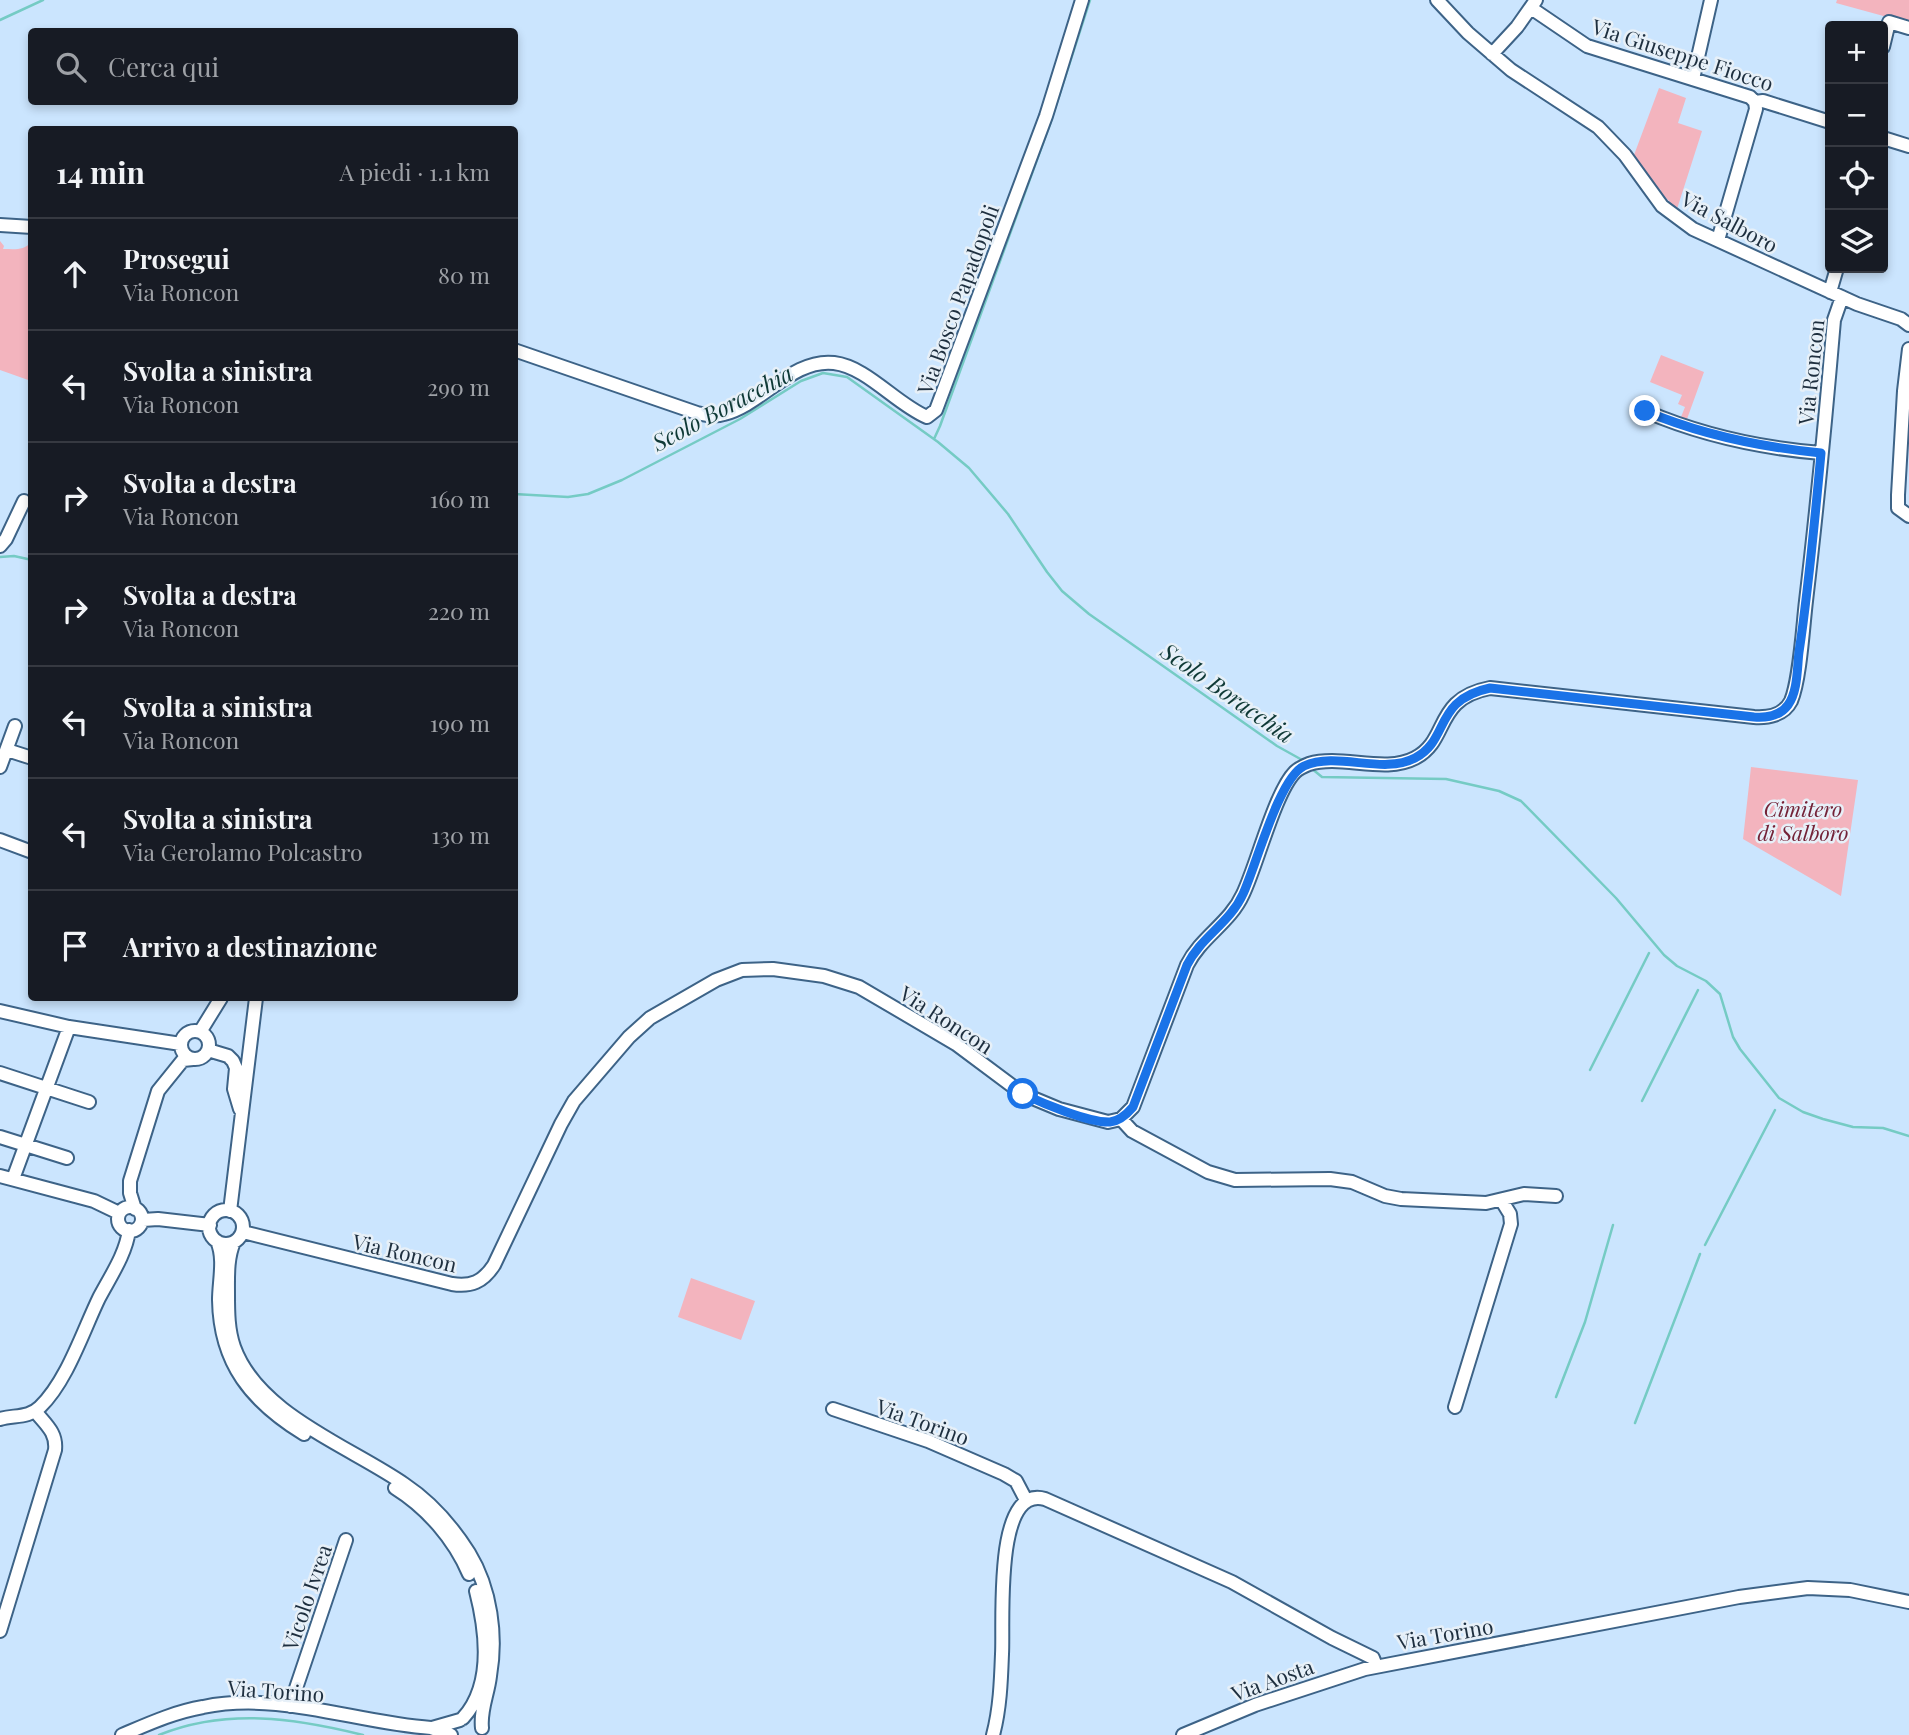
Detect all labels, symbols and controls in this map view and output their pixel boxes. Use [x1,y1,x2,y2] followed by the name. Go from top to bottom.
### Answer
[1588,11,1777,97] street label: Via Giuseppe Fiocco
[1825,21,1888,273] map controls
[1825,21,1888,84] button: +
[28,28,518,105] search box
[52,48,90,86] icon: search
[108,49,219,84] text: Cerca qui
[1825,84,1888,147] button: −
[1825,147,1888,210] button: locate
[56,152,145,192] text: 14 min
[339,156,490,187] text: A piedi · 1.1 km
[1676,183,1783,258] street label: Via Salboro
[909,200,1004,399] street label: Via Bosco Papadopoli
[1825,210,1888,273] button: layers
[123,241,230,276] text: Prosegui
[56,255,94,293] icon: ahead
[438,259,490,290] text: 80 m
[123,276,239,307] text: Via Roncon
[1790,317,1830,427] street label: Via Roncon
[123,353,312,388] text: Svolta a sinistra
[645,357,798,458] water label: Scolo Boracchia
[56,367,94,405] icon: left
[427,371,490,402] text: 290 m
[123,388,239,419] text: Via Roncon
[1629,395,1660,426] route end
[123,465,297,500] text: Svolta a destra
[56,479,94,517] icon: right
[430,483,490,514] text: 160 m
[123,500,239,531] text: Via Roncon
[123,577,297,612] text: Svolta a destra
[56,591,94,629] icon: right
[428,595,490,626] text: 220 m
[123,612,239,643] text: Via Roncon
[1155,634,1301,749] water label: Scolo Boracchia
[123,689,312,724] text: Svolta a sinistra
[56,703,94,741] icon: left
[430,707,490,738] text: 190 m
[123,724,239,755] text: Via Roncon
[1757,794,1849,846] park label: Cimitero di Salboro
[123,801,312,836] text: Svolta a sinistra
[56,815,94,853] icon: left
[432,819,490,850] text: 130 m
[123,836,363,867] text: Via Gerolamo Polcastro
[56,927,94,965] icon: arrive
[123,929,377,964] text: Arrivo a destinazione
[894,978,1000,1060] street label: Via Roncon
[1007,1078,1038,1109] route start
[349,1226,460,1278] street label: Via Roncon
[872,1391,973,1451] street label: Via Torino
[275,1540,337,1654] street label: Vicolo Ivrea
[1394,1611,1495,1655] street label: Via Torino
[1226,1651,1317,1707] street label: Via Aosta
[226,1673,325,1707] street label: Via Torino

